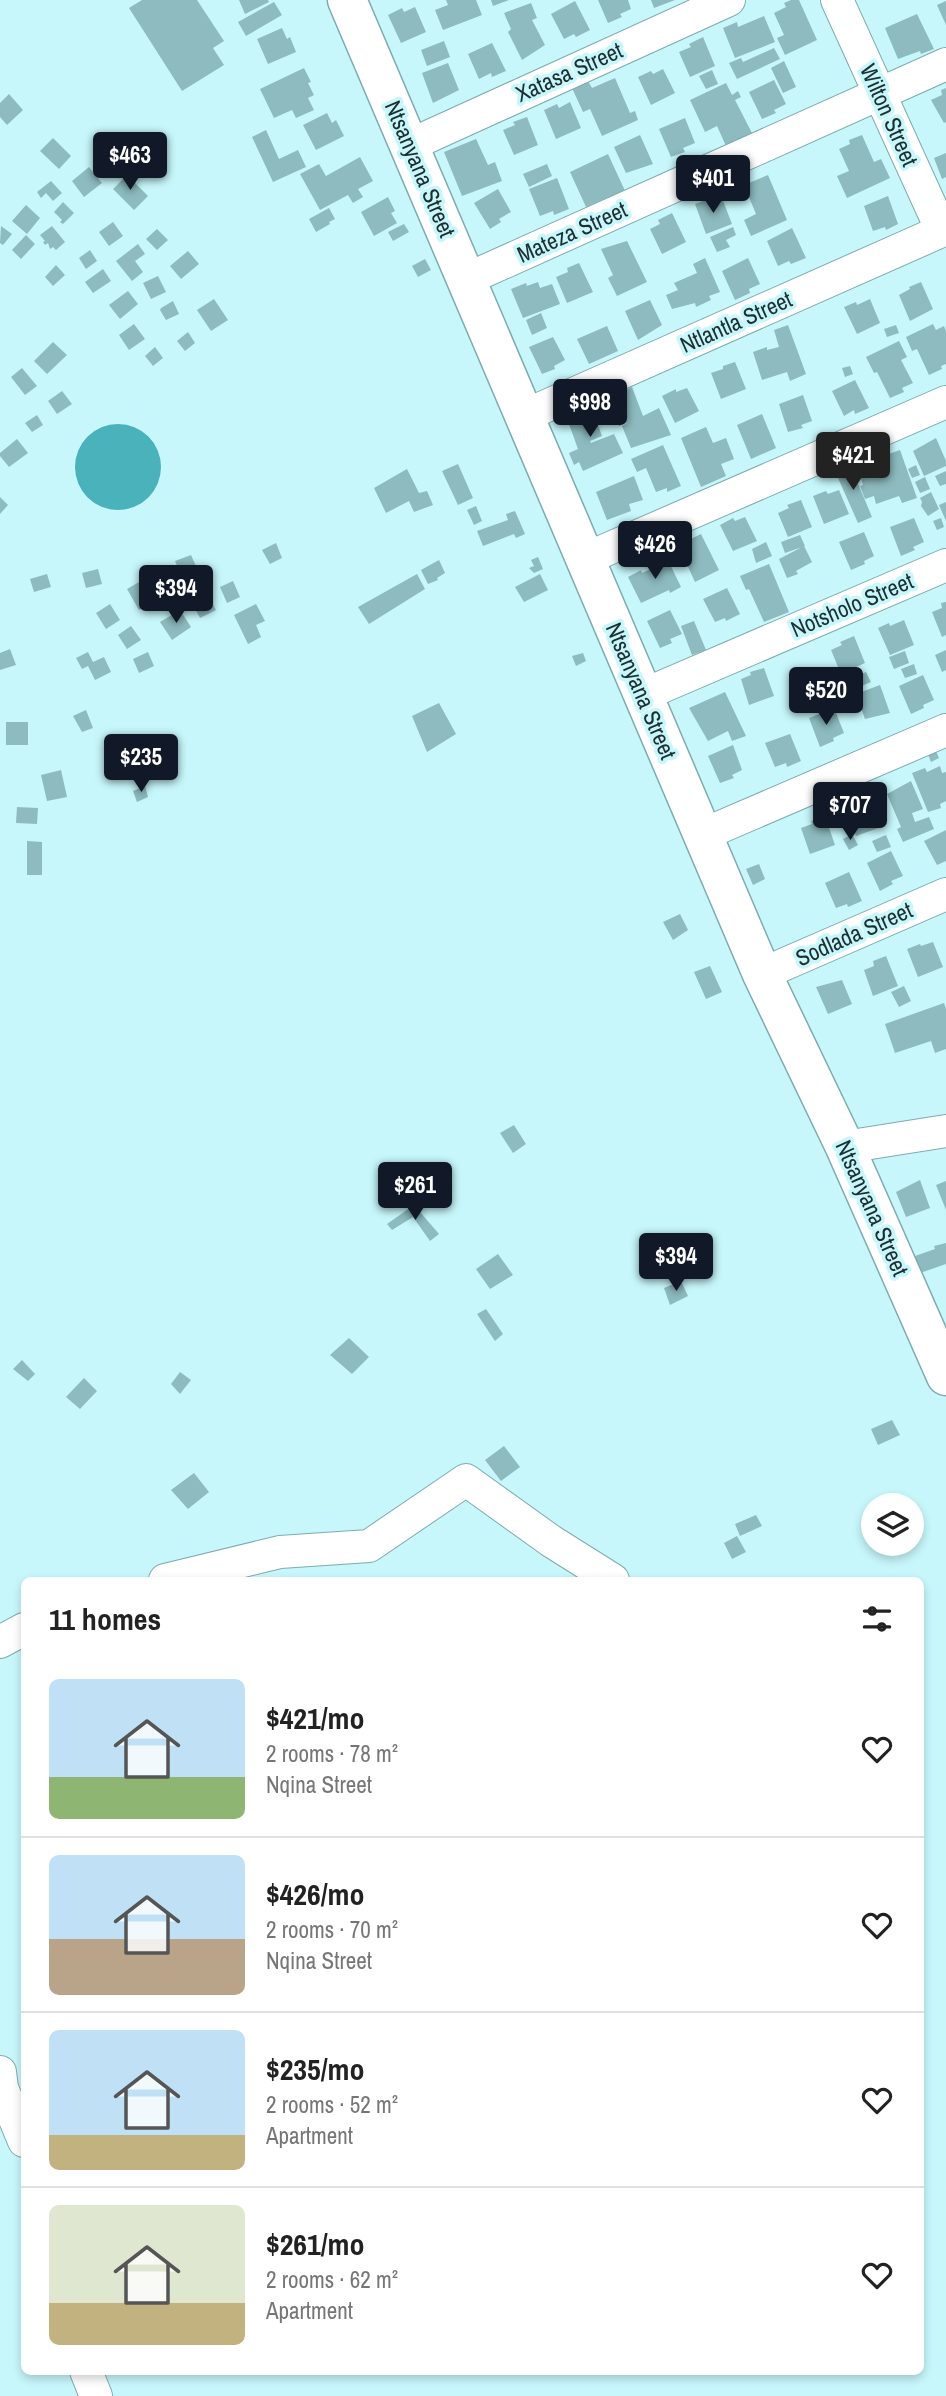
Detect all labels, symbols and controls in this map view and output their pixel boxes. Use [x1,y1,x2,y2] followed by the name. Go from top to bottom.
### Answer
[510,34,627,109] street label: Xatasa Street
[853,59,926,171] street label: Wilton Street
[378,96,463,242] street label: Ntsanyana Street
[89,132,171,192] pin: $463
[109,139,151,170] text: $463
[672,156,754,215] pin: $401
[692,162,734,193] text: $401
[512,194,632,270] street label: Mateza Street
[675,283,797,360] street label: Ntlantla Street
[549,380,631,439] pin: $998
[569,386,611,417] text: $998
[812,433,894,492] pin: $421
[832,439,874,470] text: $421
[614,522,696,581] pin: $426
[634,528,676,559] text: $426
[786,565,918,644] street label: Notsholo Street
[135,566,217,625] pin: $394
[155,572,197,603] text: $394
[599,618,684,764] street label: Ntsanyana Street
[785,668,867,727] pin: $520
[805,674,847,705] text: $520
[100,734,182,794] pin: $235
[120,741,162,772] text: $235
[809,782,891,842] pin: $707
[829,789,871,820] text: $707
[790,894,917,973] street label: Sodlada Street
[829,1135,916,1281] street label: Ntsanyana Street
[374,1162,456,1222] pin: $261
[394,1169,436,1200] text: $261
[635,1234,717,1293] pin: $394
[655,1240,697,1271] text: $394
[861,1493,924,1556] map controls
[861,1493,924,1556] button: layers
[49,1599,161,1639] text: 11 homes
[858,1600,896,1638] icon: filters
[266,1698,364,1738] text: $421/mo
[105,1707,189,1791] icon: home
[858,1730,896,1768] icon: heart
[266,1738,398,1769] text: 2 rooms · 78 m²
[266,1769,372,1800] text: Nqina Street
[266,1874,364,1914] text: $426/mo
[105,1883,189,1967] icon: home
[858,1906,896,1944] icon: heart
[266,1914,398,1945] text: 2 rooms · 70 m²
[266,1945,372,1976] text: Nqina Street
[266,2049,364,2089] text: $235/mo
[105,2058,189,2142] icon: home
[858,2081,896,2119] icon: heart
[266,2089,398,2120] text: 2 rooms · 52 m²
[266,2120,353,2151] text: Apartment
[266,2224,364,2264] text: $261/mo
[105,2233,189,2317] icon: home
[858,2256,896,2294] icon: heart
[266,2264,398,2295] text: 2 rooms · 62 m²
[266,2295,353,2326] text: Apartment

